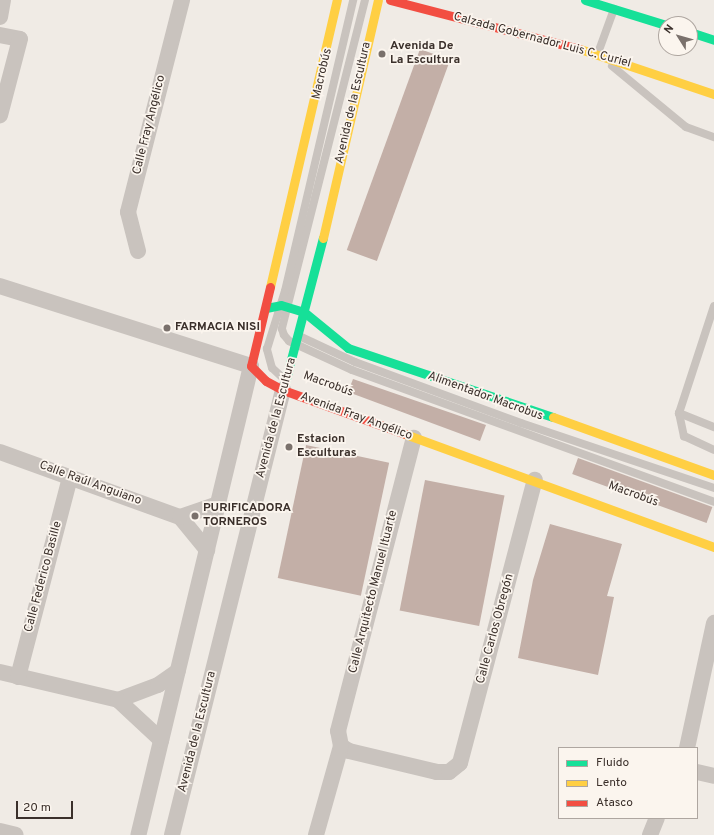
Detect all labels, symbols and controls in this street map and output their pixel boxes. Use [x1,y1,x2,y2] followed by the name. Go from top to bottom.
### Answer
[452,10,632,72] street label: Calzada Gobernador Luis C. Curiel
[658,16,698,56] north arrow
[661,22,677,37] text: N
[390,40,460,68] place label: Avenida De La Escultura
[333,41,375,165] street label: Avenida de la Escultura
[310,47,336,101] street label: Macrobús
[377,49,387,59] marker: Avenida De La Escultura
[131,73,169,177] street label: Calle Fray Angélico
[175,321,260,335] place label: FARMACIA NISI
[162,323,172,333] marker: FARMACIA NISI
[254,356,300,480] street label: Avenida de la Escultura
[301,369,355,401] street label: Macrobús
[425,369,545,425] street label: Alimentador Macrobus
[298,390,414,444] street label: Avenida Fray Angélico
[297,433,357,461] place label: Estacion Esculturas
[284,442,294,452] marker: Estacion Esculturas
[37,459,143,509] street label: Calle Raúl Anguiano
[606,479,660,511] street label: Macrobús
[203,502,291,530] place label: PURIFICADORA TORNEROS
[347,509,401,675] street label: Calle Arquitecto Manuel Ituarte
[190,511,200,521] marker: PURIFICADORA TORNEROS
[22,520,66,634] street label: Calle Federico Basille
[474,572,518,686] street label: Calle Carlos Obregón
[176,670,220,794] street label: Avenida de la Escultura
[558,747,698,819] legend
[596,755,629,771] text: Fluido
[596,775,627,791] text: Lento
[18,793,75,819] scale bar
[596,795,633,811] text: Atasco
[23,800,51,816] text: 20 m

